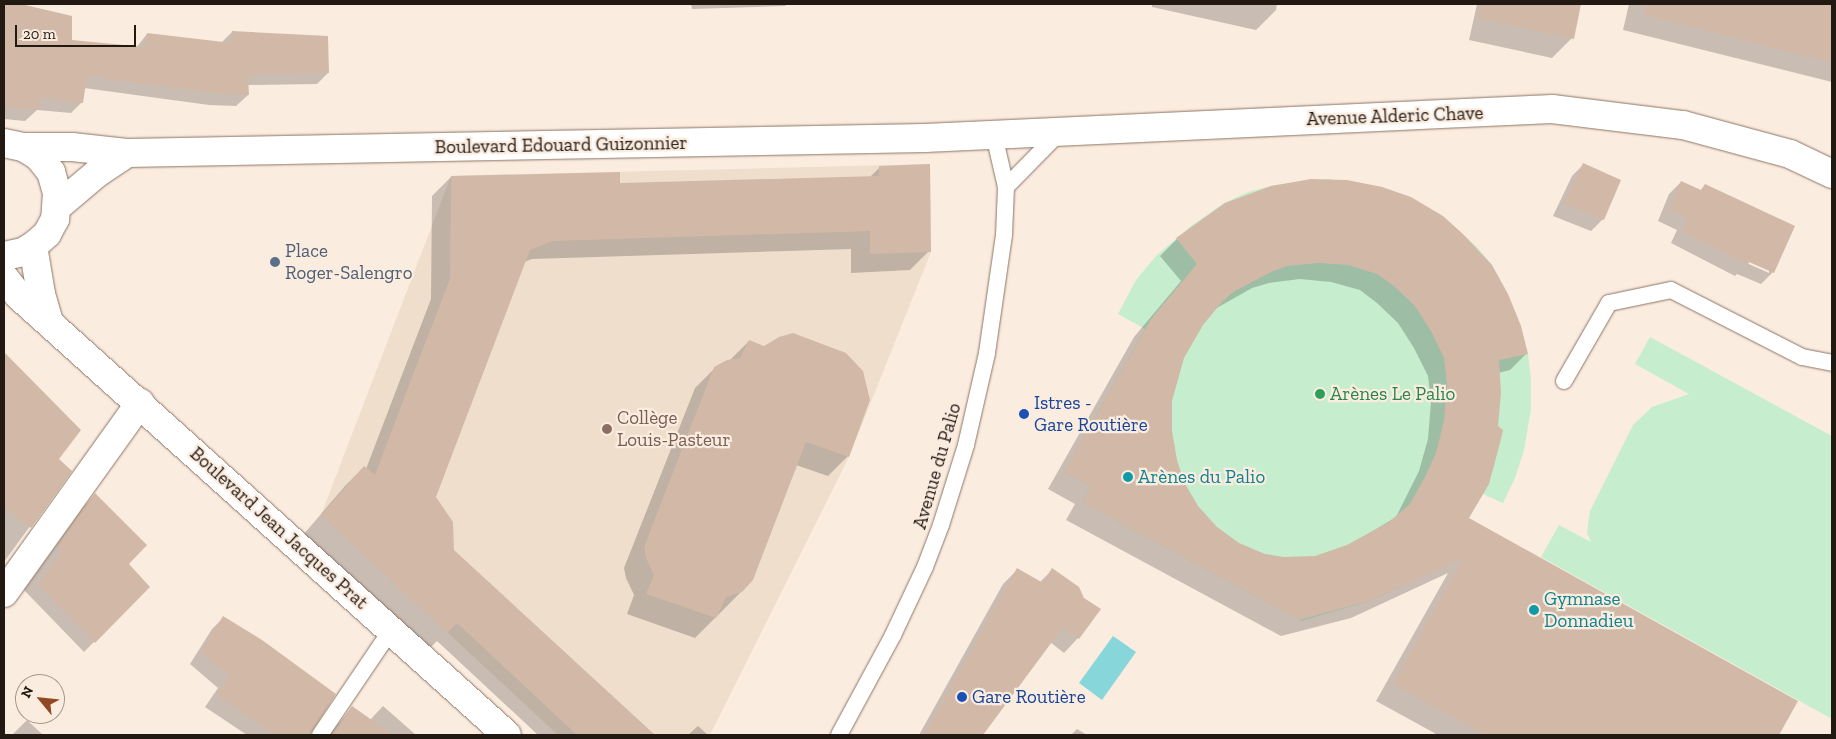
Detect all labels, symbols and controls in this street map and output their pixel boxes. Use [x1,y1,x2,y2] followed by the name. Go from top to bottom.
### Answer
[18,15,139,47] scale bar
[23,25,56,43] text: 20 m
[1306,102,1484,130] street label: Avenue Alderic Chave
[434,131,688,159] street label: Boulevard Edouard Guizonnier
[285,240,412,284] place label: Place Roger-Salengro
[269,256,281,268] marker: Place Roger-Salengro
[1330,383,1455,405] place label: Arènes Le Palio
[1314,388,1326,400] marker: Arènes Le Palio
[1034,392,1148,436] place label: Istres - Gare Routière
[908,400,966,532] street label: Avenue du Palio
[617,407,730,451] place label: Collège Louis-Pasteur
[1018,408,1030,420] marker: Istres - Gare Routière
[601,423,613,435] marker: Collège Louis-Pasteur
[185,442,373,614] street label: Boulevard Jean Jacques Prat
[1138,466,1265,488] place label: Arènes du Palio
[1122,471,1134,483] marker: Arènes du Palio
[1544,588,1633,632] place label: Gymnase Donnadieu
[1528,604,1540,616] marker: Gymnase Donnadieu
[15,674,65,724] north arrow
[17,684,37,701] text: N
[972,686,1086,708] place label: Gare Routière
[956,691,968,703] marker: Gare Routière

